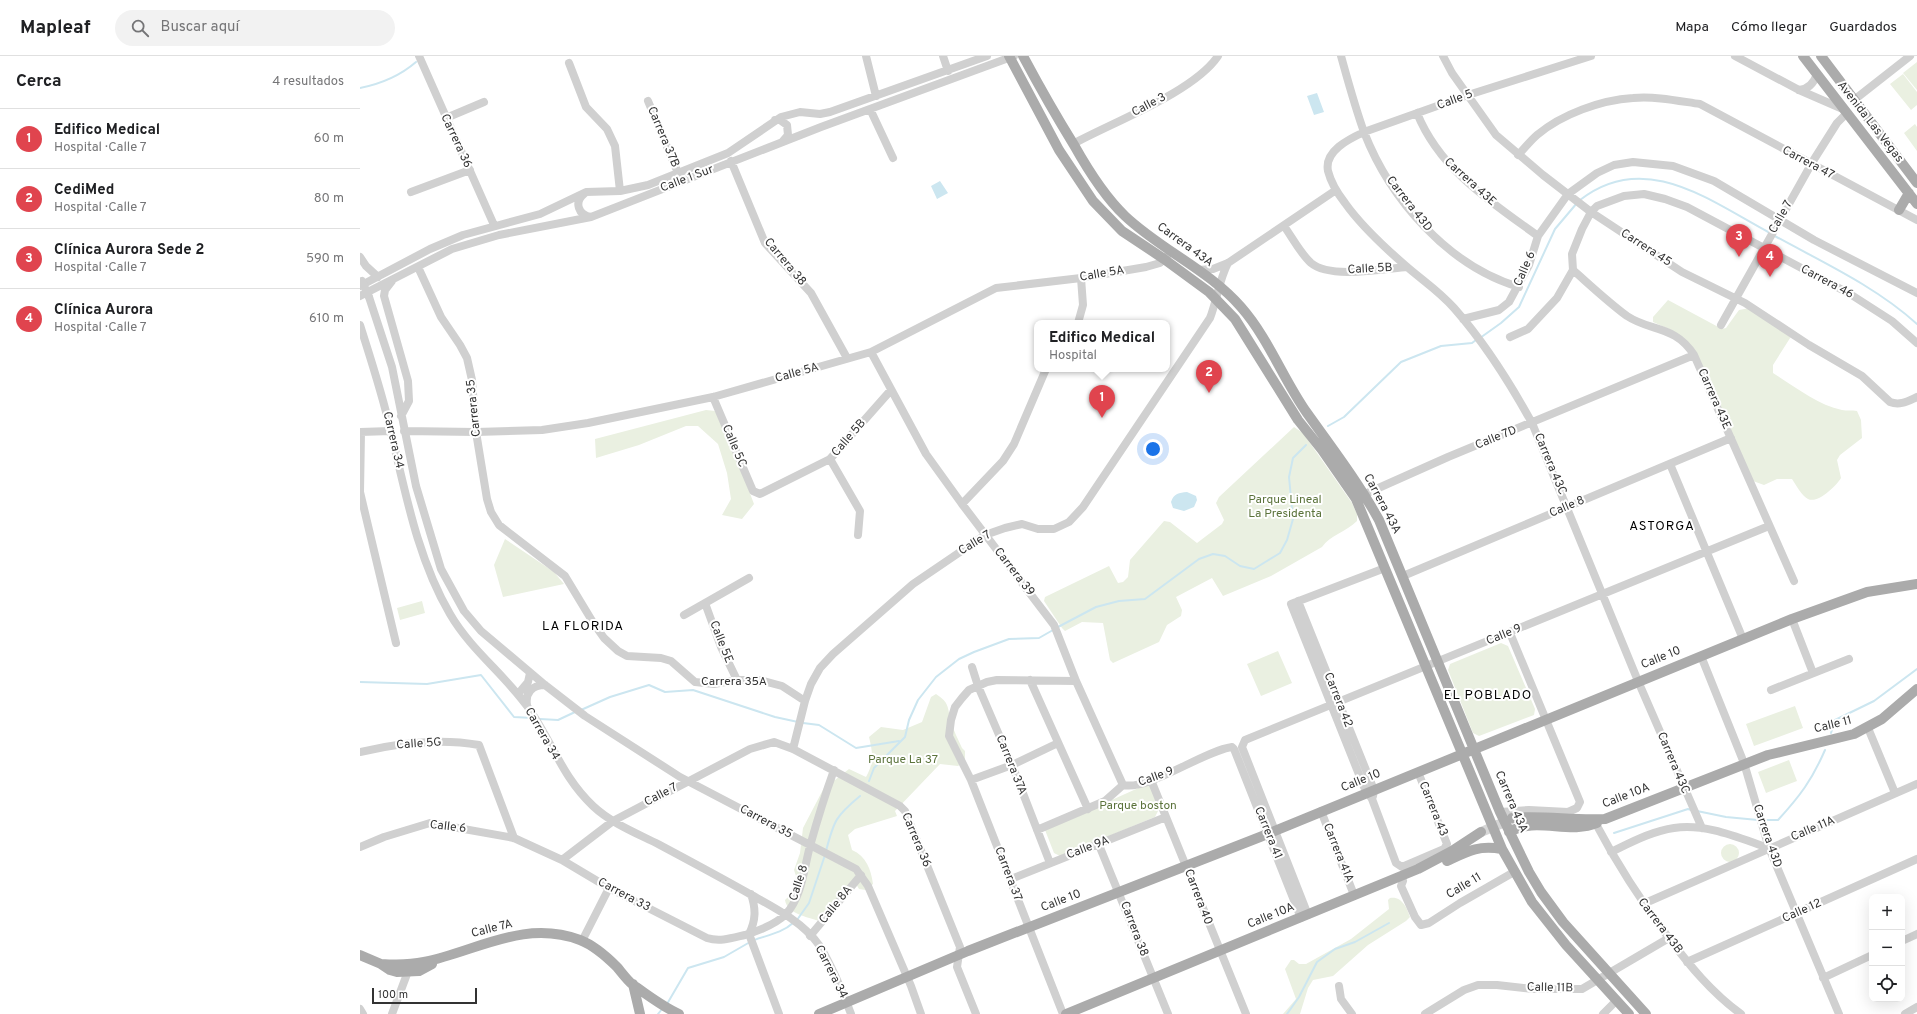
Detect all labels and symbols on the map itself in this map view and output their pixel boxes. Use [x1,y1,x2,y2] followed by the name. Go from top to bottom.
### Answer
[1833,78,1907,166] street label: Avenida Las Vegas
[1435,86,1475,114] street label: Calle 5
[1129,89,1169,121] street label: Calle 3
[643,104,683,170] street label: Carrera 37B
[437,111,475,171] street label: Carrera 36
[1779,143,1837,183] street label: Carrera 47
[1440,154,1500,210] street label: Carrera 43E
[658,161,716,196] street label: Calle 1 Sur
[1382,173,1436,235] street label: Carrera 43D
[1765,198,1797,236] street label: Calle 7
[1154,219,1216,271] street label: Carrera 43A
[1726,224,1752,257] pin: 3
[1617,225,1675,271] street label: Carrera 45
[760,235,810,289] street label: Carrera 38
[1757,244,1783,277] pin: 4
[1510,249,1540,289] street label: Calle 6
[1347,260,1393,278] street label: Calle 5B
[1798,261,1856,303] street label: Carrera 46
[1078,262,1126,286] street label: Calle 5A
[773,359,821,387] street label: Calle 5A
[1196,360,1222,393] pin: 2
[1693,366,1735,432] street label: Carrera 43E
[463,378,485,438] street label: Carrera 35
[1089,385,1115,418] pin: 1
[379,410,407,470] street label: Carrera 34
[828,416,870,460] street label: Calle 5B
[718,422,750,470] street label: Calle 5C
[1473,422,1519,454] street label: Calle 7D
[1530,431,1570,498] street label: Carrera 43C
[1143,439,1163,459] your location
[1359,471,1405,537] street label: Carrera 43A
[1248,492,1322,522] park label: Parque Lineal La Presidenta
[1547,492,1587,522] street label: Calle 8
[1629,519,1695,535] district label: ASTORGA
[956,527,994,559] street label: Calle 7
[990,544,1038,600] street label: Carrera 39
[705,618,737,666] street label: Calle 5E
[542,619,624,635] district label: LA FLORIDA
[1484,621,1524,649] street label: Calle 9
[1639,643,1683,673] street label: Calle 10
[1320,670,1356,730] street label: Carrera 42
[701,674,767,690] street label: Carrera 35A
[1444,688,1532,704] district label: EL POBLADO
[521,705,563,763] street label: Carrera 34
[1812,713,1854,737] street label: Calle 11
[1653,730,1693,797] street label: Carrera 43C
[992,733,1030,797] street label: Carrera 37A
[396,734,442,754] street label: Calle 5G
[868,752,938,768] park label: Parque La 37
[1136,763,1176,791] street label: Calle 9
[1339,766,1383,796] street label: Calle 10
[1491,768,1531,836] street label: Carrera 43A
[1415,779,1451,839] street label: Carrera 43
[642,780,680,810] street label: Calle 7
[1600,780,1652,812] street label: Calle 10A
[1099,798,1177,814] park label: Parque boston
[737,801,795,843] street label: Carrera 35
[1749,802,1785,870] street label: Carrera 43D
[1250,804,1286,862] street label: Carrera 41
[897,810,935,870] street label: Carrera 36
[1789,813,1837,845] street label: Calle 11A
[429,817,467,837] street label: Calle 6
[1319,821,1357,885] street label: Carrera 41A
[1064,833,1112,863] street label: Calle 9A
[990,845,1026,903] street label: Carrera 37
[786,863,812,903] street label: Calle 8
[1180,867,1216,927] street label: Carrera 40
[1443,869,1485,903] street label: Calle 11
[595,874,653,916] street label: Carrera 33
[816,882,856,928] street label: Calle 8A
[1039,886,1083,916] street label: Calle 10
[1634,895,1686,957] street label: Carrera 43B
[1780,895,1824,927] street label: Calle 12
[1116,899,1152,959] street label: Carrera 38
[1245,899,1297,933] street label: Calle 10A
[470,916,514,942] street label: Calle 7A
[811,943,851,1001] street label: Carrera 34
[1527,980,1573,996] street label: Calle 11B
[372,986,477,1005] scale bar

